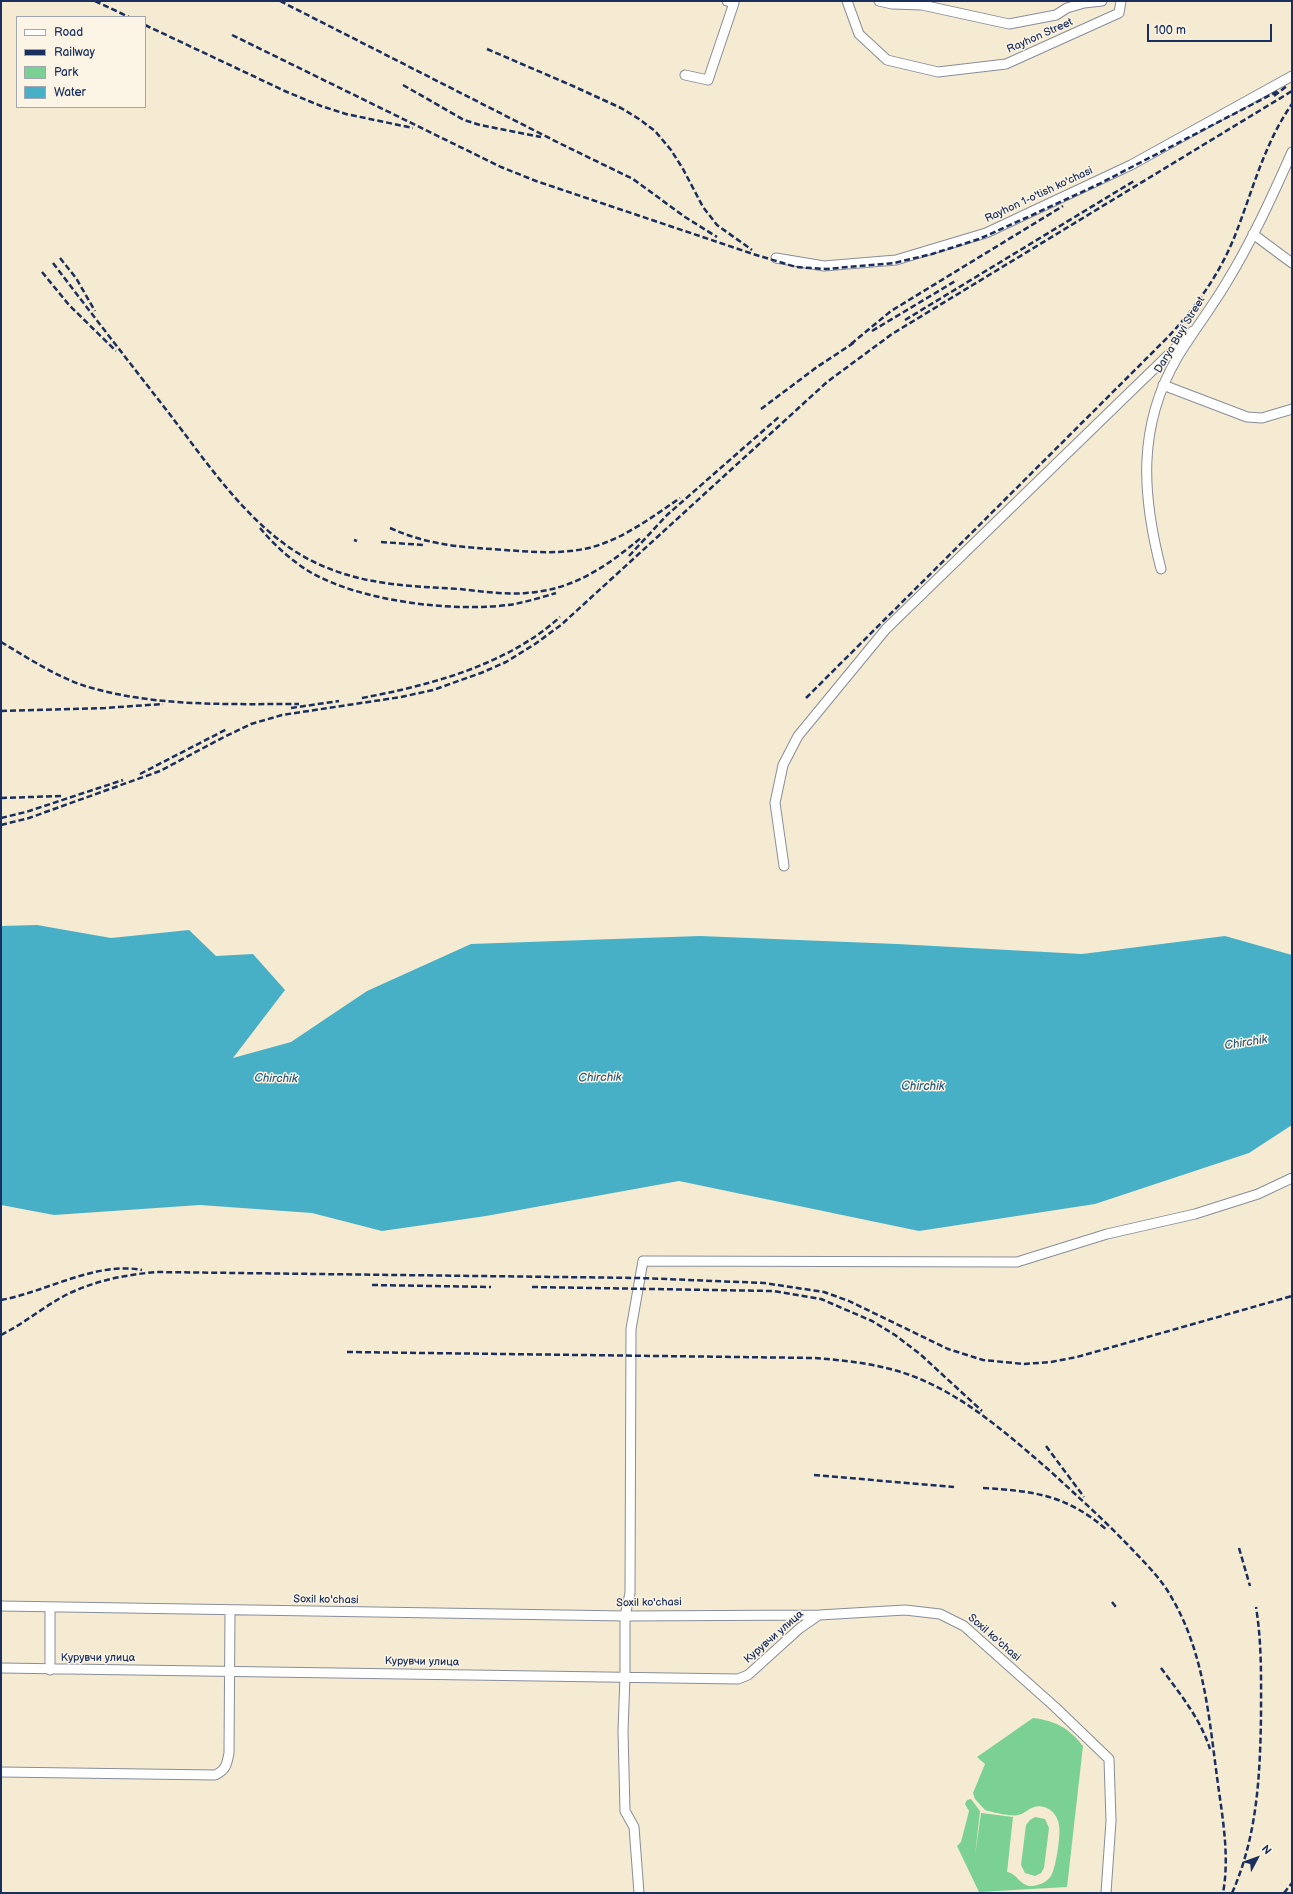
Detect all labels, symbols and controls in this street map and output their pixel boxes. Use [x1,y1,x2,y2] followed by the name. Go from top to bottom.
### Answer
[16,16,146,108] legend
[1005,16,1075,56] street label: Rayhon Street
[1149,16,1274,42] scale bar
[1154,23,1186,38] text: 100 m
[54,25,83,40] text: Road
[54,45,95,60] text: Railway
[54,65,78,80] text: Park
[54,85,86,100] text: Water
[983,164,1095,226] street label: Rayhon 1-o'tish ko'chasi
[1152,294,1208,376] street label: Darya Buyi Street
[1223,1032,1269,1054] water label: Chirchik
[578,1070,622,1086] water label: Chirchik
[254,1071,298,1087] water label: Chirchik
[901,1080,945,1094] water label: Chirchik
[293,1593,359,1607] street label: Soxil ko'chasi
[616,1596,682,1610] street label: Soxil ko'chasi
[742,1608,806,1666] street label: Курувчи улица
[965,1612,1023,1664] street label: Soxil ko'chasi
[61,1651,135,1665] street label: Курувчи улица
[385,1655,459,1669] street label: Курувчи улица
[1237,1838,1277,1878] north arrow
[1259,1842,1274,1857] text: N

